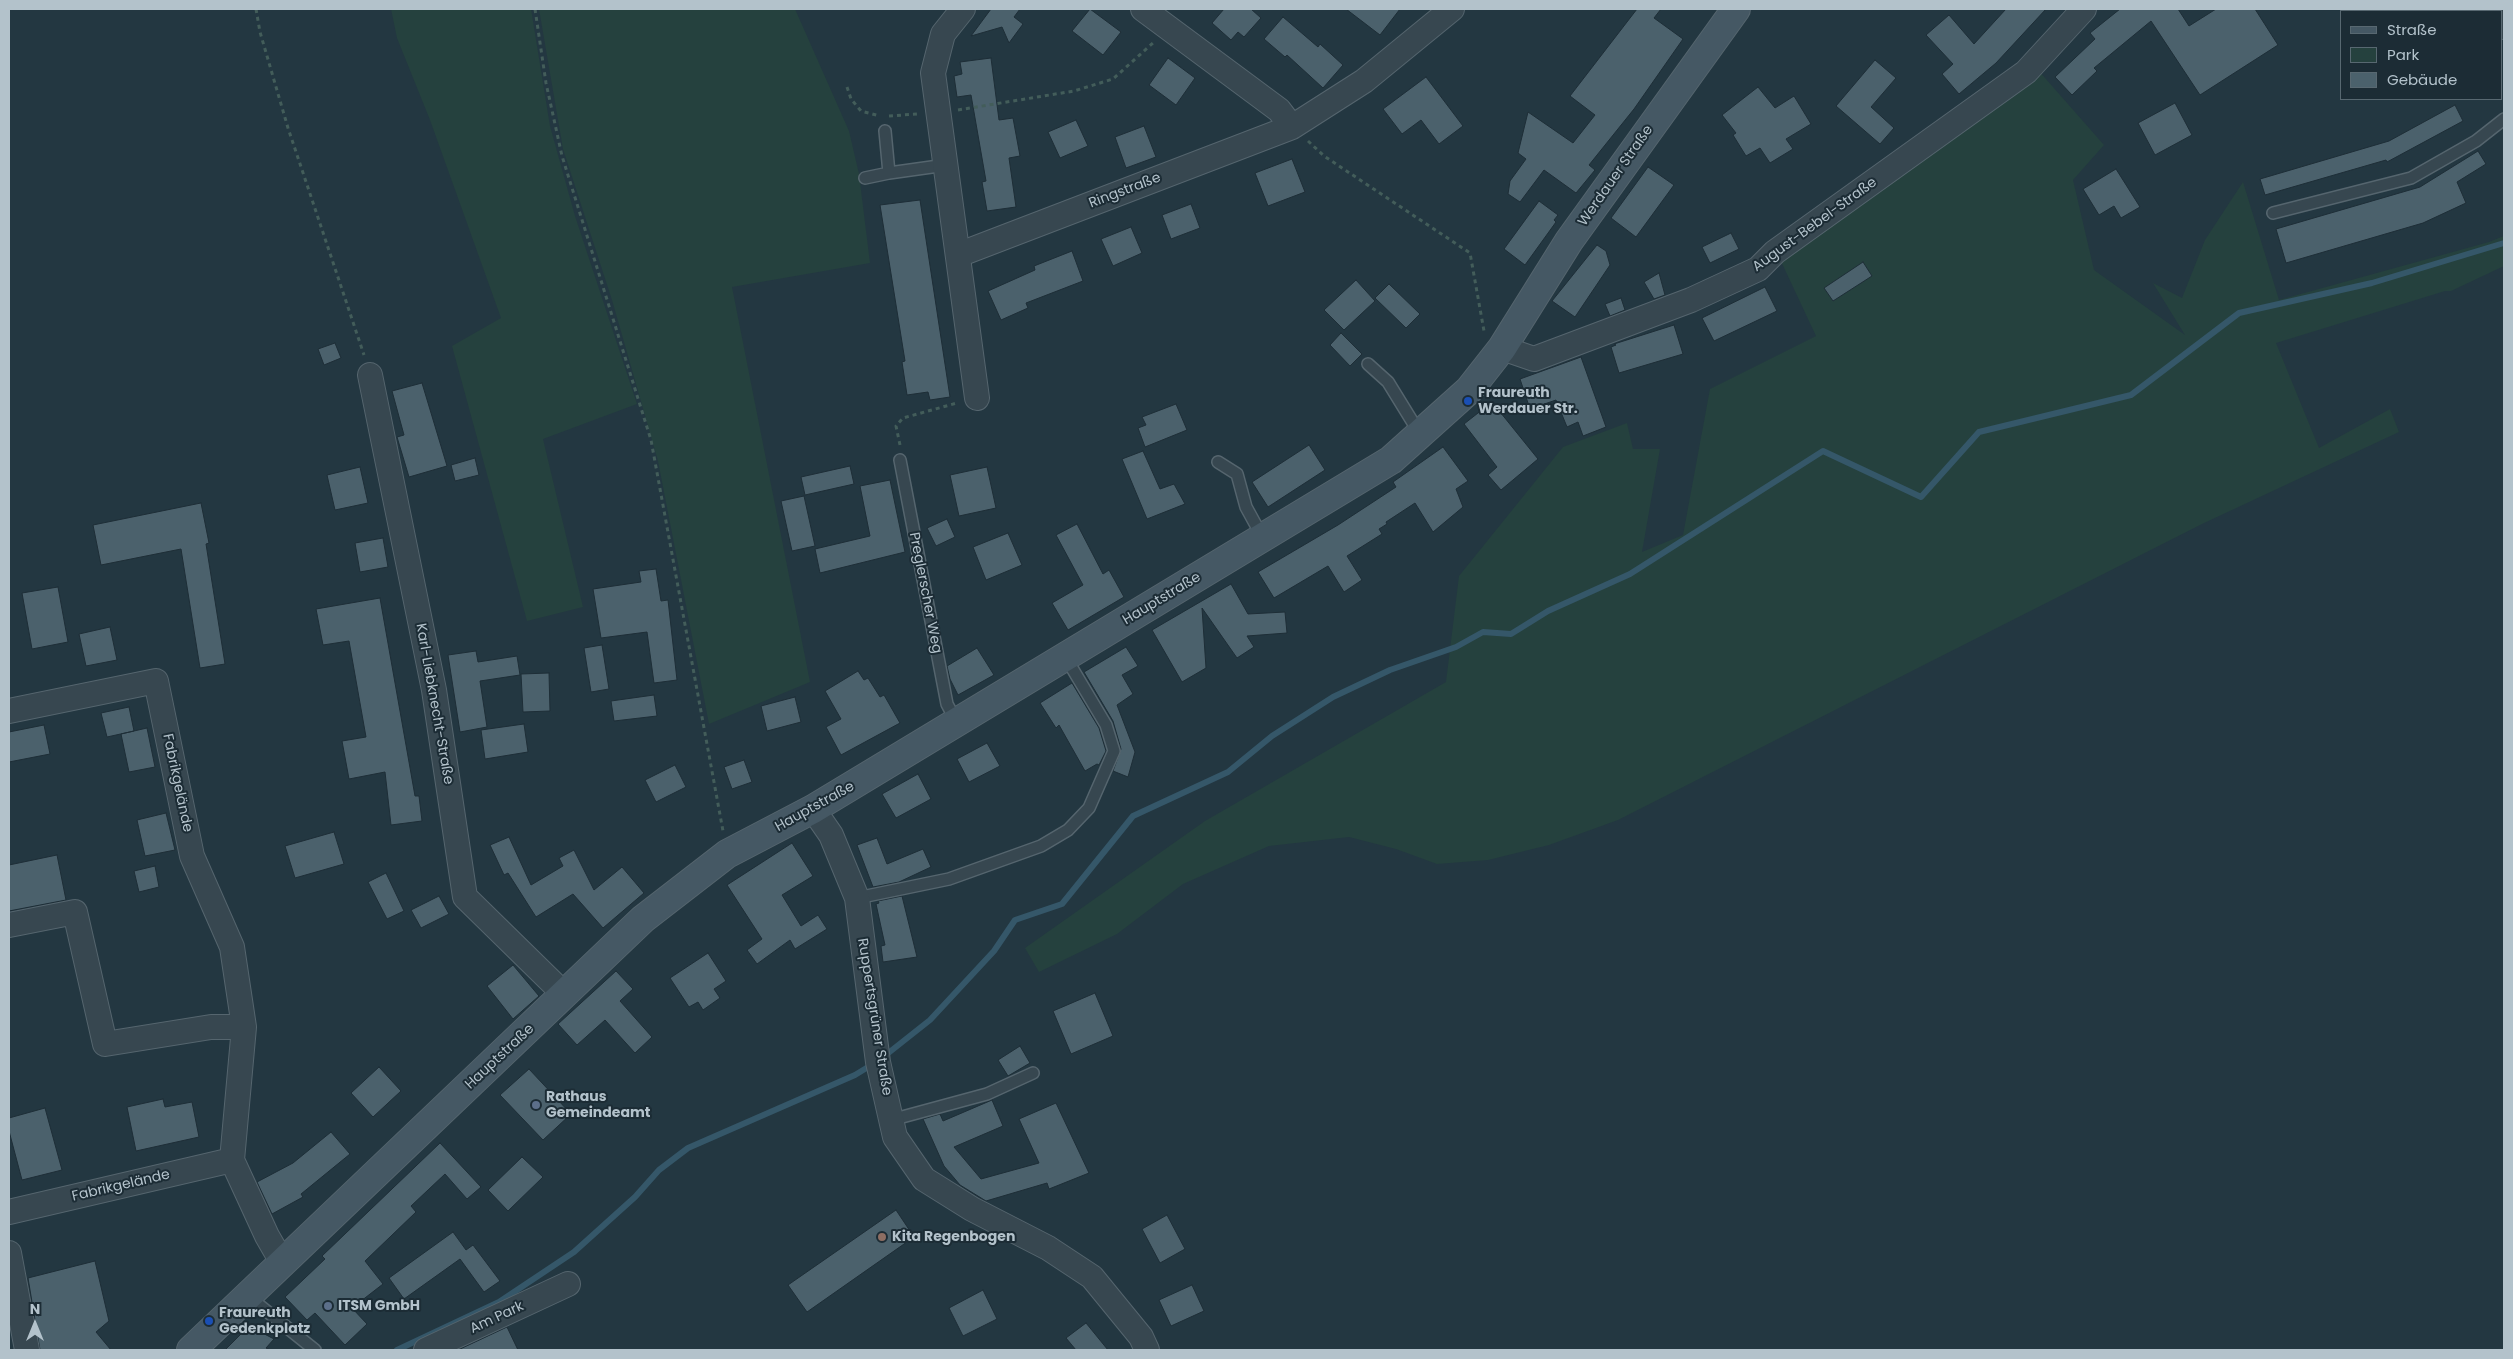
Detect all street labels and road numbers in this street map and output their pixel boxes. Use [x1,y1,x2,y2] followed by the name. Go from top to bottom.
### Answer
[1575,122,1657,230] street label: Werdauer Straße
[1087,170,1163,212] street label: Ringstraße
[1750,174,1880,276] street label: August-Bebel-Straße
[905,531,945,655] street label: Preglerscher Weg
[1120,569,1204,629] street label: Hauptstraße
[412,622,456,786] street label: Karl-Liebknecht-Straße
[158,732,196,834] street label: Fabrikgelände
[772,778,858,836] street label: Hauptstraße
[853,937,895,1097] street label: Ruppertsgrüner Straße
[462,1021,538,1093] street label: Hauptstraße
[70,1167,172,1205] street label: Fabrikgelände
[467,1298,527,1338] street label: Am Park

